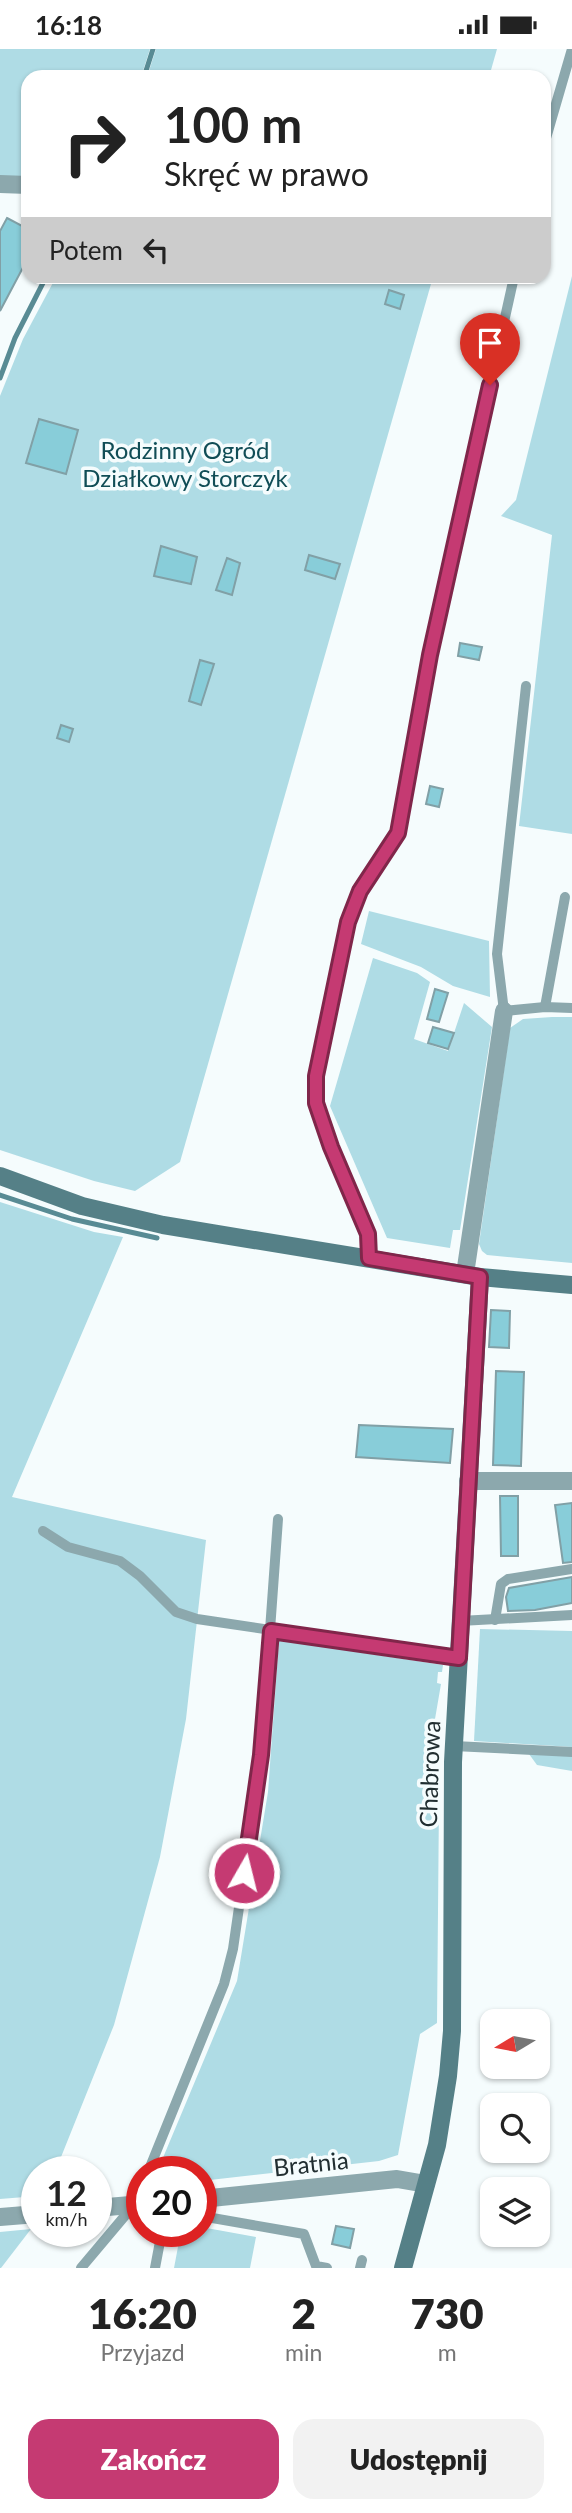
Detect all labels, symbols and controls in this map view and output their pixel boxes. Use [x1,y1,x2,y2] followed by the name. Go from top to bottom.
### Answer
[35,9,102,41] text: 16:18
[164,95,302,153] text: 100 m
[49,98,140,189] icon: right
[164,154,369,193] text: Skręć w prawo
[137,231,175,269] icon: left
[49,234,123,266] text: Potem
[460,313,520,385] pin
[471,324,509,362] icon: arrive
[82,435,288,492] park label: Rodzinny Ogród Działkowy Storczyk
[413,1720,445,1828] street label: Chabrowa
[207,1836,281,1910] position arrow
[480,2009,550,2079] north arrow
[480,2009,550,2247] map controls
[480,2093,550,2163] button: search
[272,2145,350,2181] street label: Bratnia
[126,2156,217,2247] speed limit sign: 20
[46,2171,87,2213] text: 12
[480,2177,550,2247] button: layers
[45,2208,88,2230] text: km/h
[88,2288,197,2338] text: 16:20
[292,2288,316,2338] text: 2
[411,2288,484,2338] text: 730
[100,2338,185,2366] text: Przyjazd
[285,2338,322,2366] text: min
[438,2338,457,2366] text: m
[28,2419,279,2499] button: Zakończ
[293,2419,544,2499] button: Udostępnij

